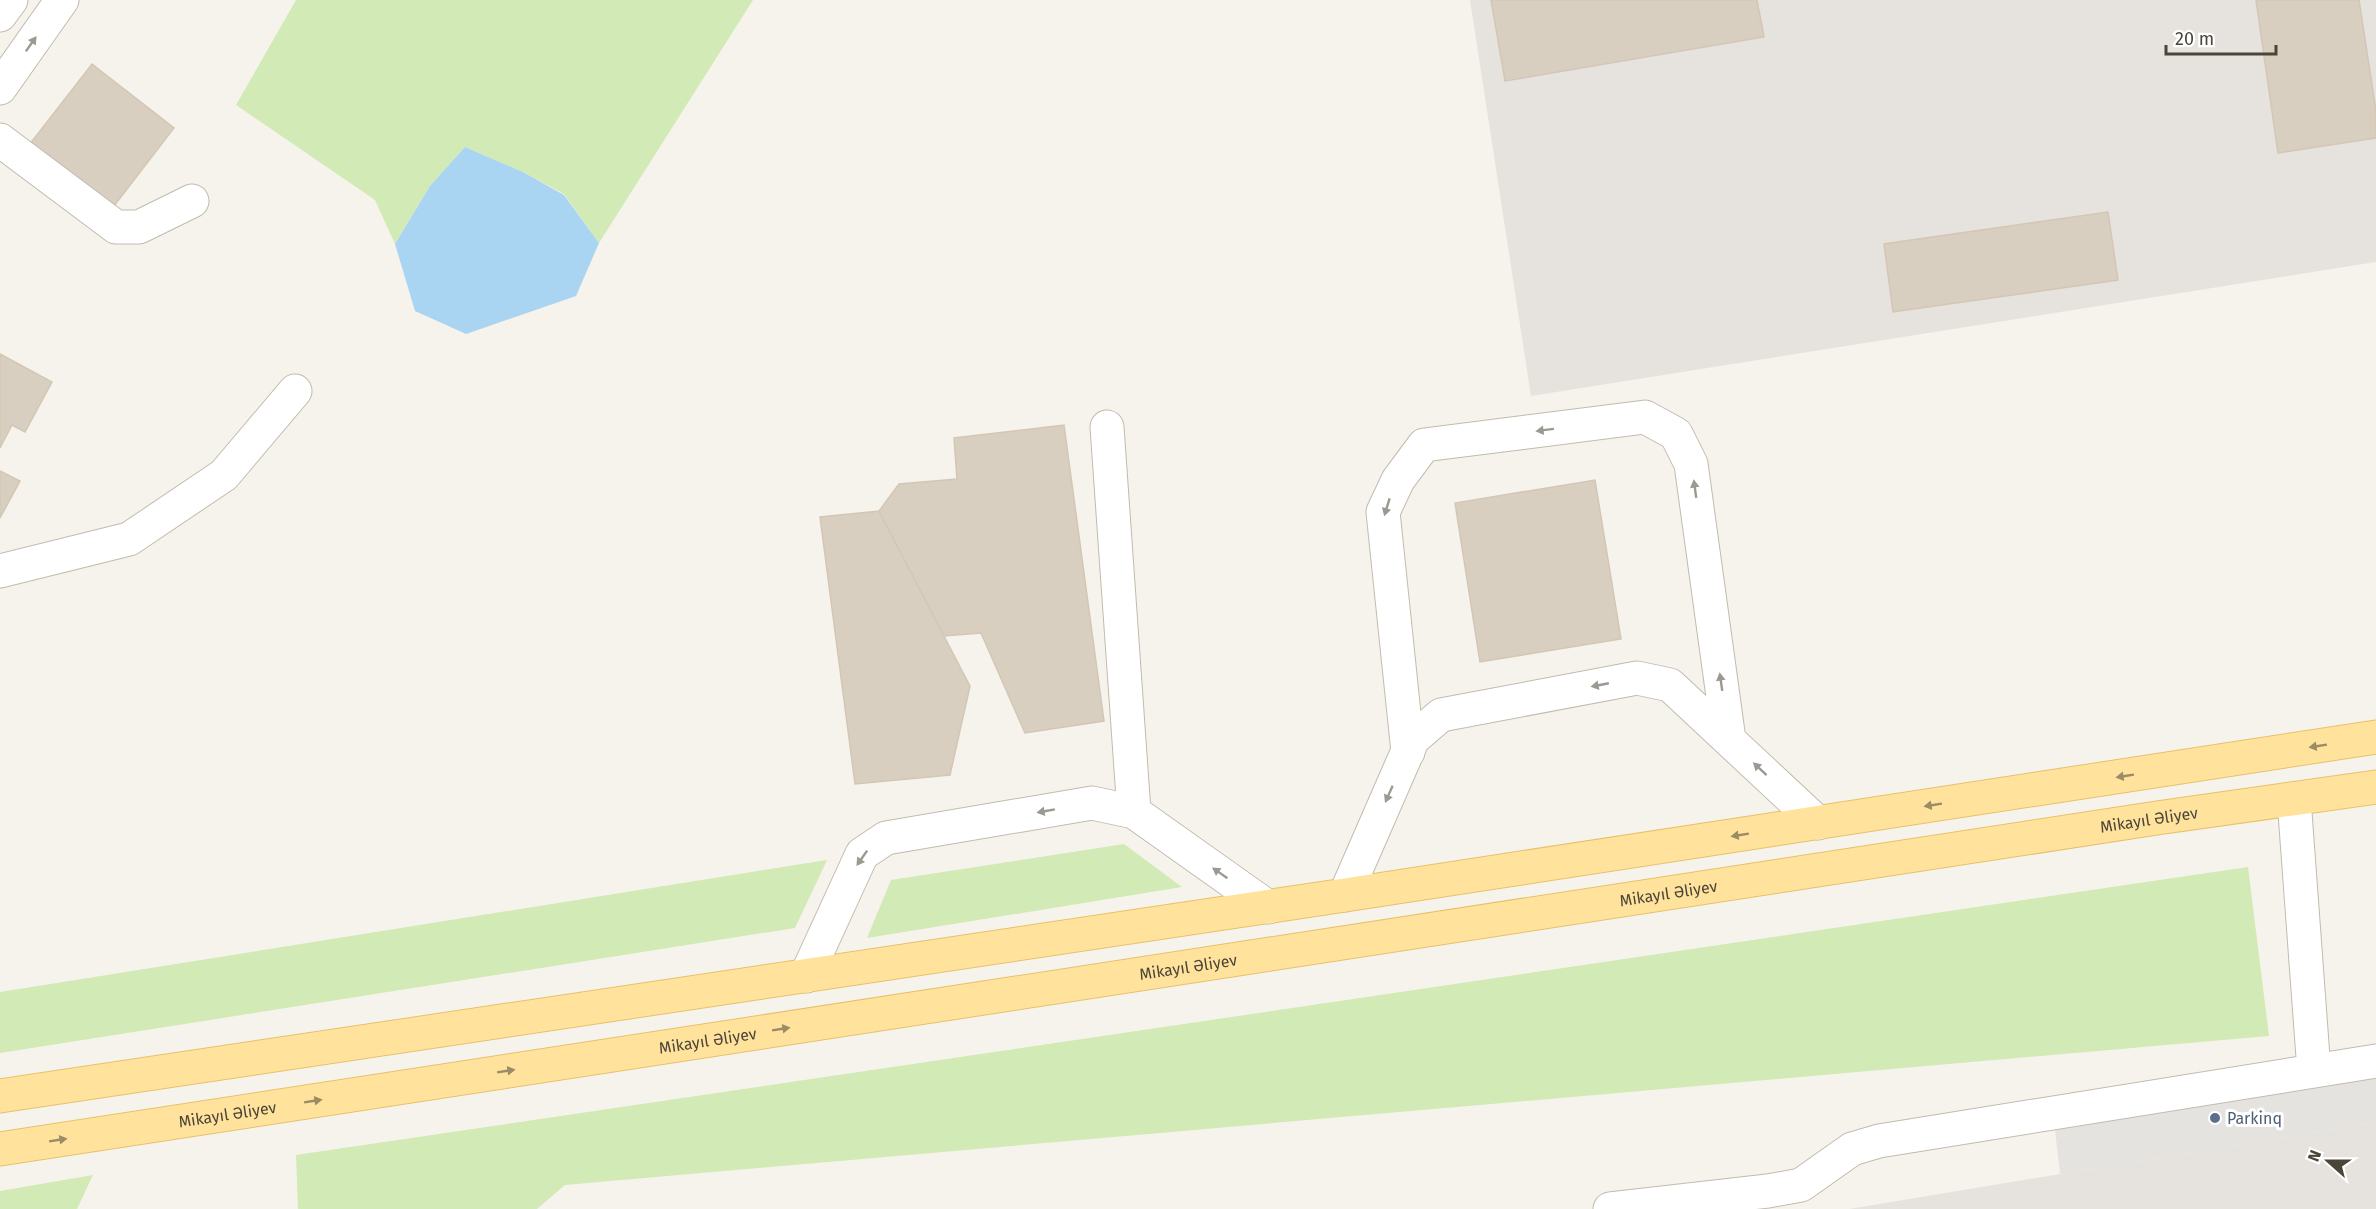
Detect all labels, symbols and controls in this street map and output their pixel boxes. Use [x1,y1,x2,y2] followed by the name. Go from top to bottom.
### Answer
[2166,18,2276,56] scale bar
[2175,28,2214,50] text: 20 m
[25,37,37,53] one-way arrow
[1535,425,1554,434] one-way arrow
[1690,479,1699,498] one-way arrow
[1382,498,1391,516] one-way arrow
[1717,672,1726,691] one-way arrow
[1590,681,1609,690] one-way arrow
[2309,741,2328,750] one-way arrow
[1753,762,1768,776] one-way arrow
[2116,771,2135,780] one-way arrow
[1385,785,1394,802] one-way arrow
[1923,801,1942,810] one-way arrow
[2099,803,2199,836] street label: Mikayıl Əliyev
[1037,807,1056,816] one-way arrow
[1730,831,1749,840] one-way arrow
[856,850,868,866] one-way arrow
[1213,867,1229,879] one-way arrow
[1618,876,1719,910] street label: Mikayıl Əliyev
[1138,950,1238,984] street label: Mikayıl Əliyev
[658,1024,758,1057] street label: Mikayıl Əliyev
[772,1025,791,1034] one-way arrow
[496,1067,515,1076] one-way arrow
[303,1096,322,1105] one-way arrow
[177,1097,278,1131] street label: Mikayıl Əliyev
[2227,1109,2282,1128] place label: Parkinq
[2208,1111,2222,1125] marker: Parkinq
[2298,1131,2358,1191] north arrow
[48,1136,67,1145] one-way arrow
[2304,1147,2325,1164] text: N

